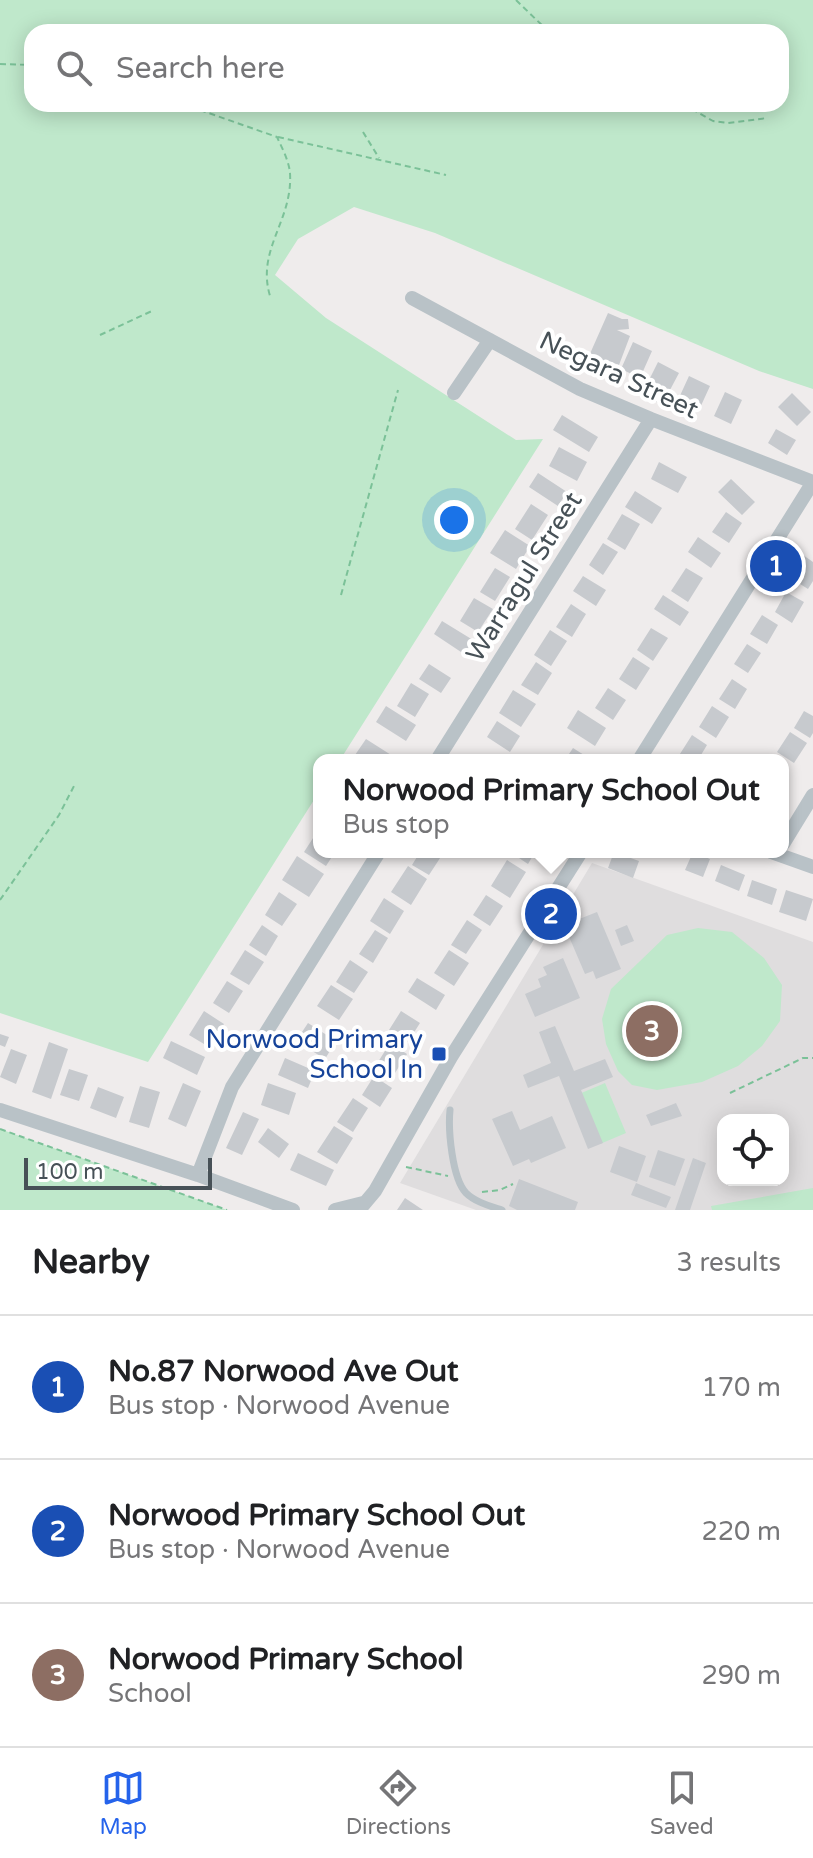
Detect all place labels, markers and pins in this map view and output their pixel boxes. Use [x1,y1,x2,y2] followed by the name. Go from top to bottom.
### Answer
[750,536,802,596] pin: 1
[525,884,577,944] pin: 2
[626,1001,678,1061] pin: 3
[205,1024,423,1085] place label: Norwood Primary School In
[430,1045,448,1063] marker: Norwood Primary School In

